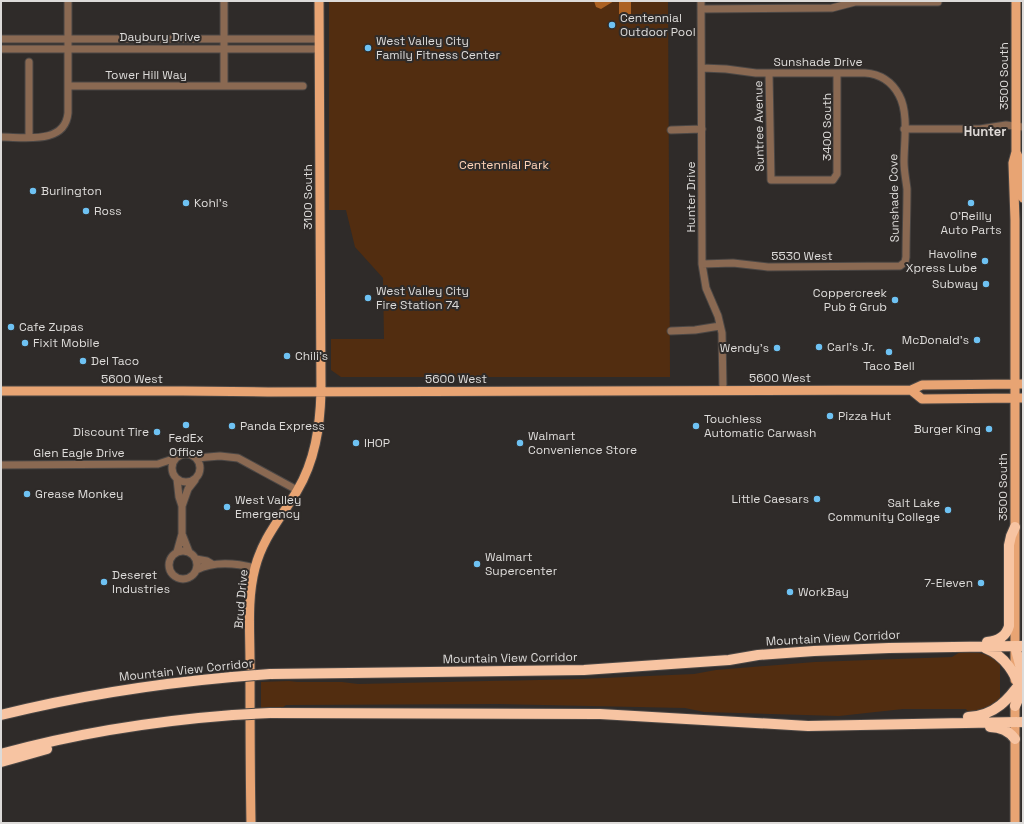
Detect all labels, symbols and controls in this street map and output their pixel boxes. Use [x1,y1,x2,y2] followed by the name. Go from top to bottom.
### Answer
[620,10,696,40] place label: Centennial Outdoor Pool
[607,20,617,30] marker: Centennial Outdoor Pool
[120,29,200,45] street label: Daybury Drive
[376,33,500,63] place label: West Valley City Family Fitness Center
[996,42,1012,110] street label: 3500 South
[363,43,373,53] marker: West Valley City Family Fitness Center
[773,54,863,70] street label: Sunshade Drive
[105,67,187,83] street label: Tower Hill Way
[750,80,768,172] street label: Suntree Avenue
[819,93,835,161] street label: 3400 South
[964,123,1006,140] district label: Hunter
[885,154,903,242] street label: Sunshade Cove
[459,157,550,173] park label: Centennial Park
[683,161,699,233] street label: Hunter Drive
[300,164,316,230] street label: 3100 South
[41,183,102,199] place label: Burlington
[28,186,38,196] marker: Burlington
[194,195,228,211] place label: Kohl's
[181,198,191,208] marker: Kohl's
[966,198,976,208] marker: O'Reilly Auto Parts
[94,203,122,219] place label: Ross
[81,206,91,216] marker: Ross
[940,208,1002,238] place label: O'Reilly Auto Parts
[906,246,977,276] place label: Havoline Xpress Lube
[771,248,833,264] street label: 5530 West
[980,256,990,266] marker: Havoline Xpress Lube
[932,276,978,292] place label: Subway
[981,279,991,289] marker: Subway
[376,283,469,313] place label: West Valley City Fire Station 74
[813,285,888,315] place label: Coppercreek Pub & Grub
[363,293,373,303] marker: West Valley City Fire Station 74
[890,295,900,305] marker: Coppercreek Pub & Grub
[19,319,84,335] place label: Cafe Zupas
[6,322,16,332] marker: Cafe Zupas
[902,332,969,348] place label: McDonald's
[33,335,100,351] place label: Fixit Mobile
[972,335,982,345] marker: McDonald's
[20,338,30,348] marker: Fixit Mobile
[827,339,875,355] place label: Carl's Jr.
[720,340,769,356] place label: Wendy's
[814,342,824,352] marker: Carl's Jr.
[772,343,782,353] marker: Wendy's
[884,347,894,357] marker: Taco Bell
[295,348,328,364] place label: Chili's
[282,351,292,361] marker: Chili's
[91,353,139,369] place label: Del Taco
[78,356,88,366] marker: Del Taco
[863,358,915,374] place label: Taco Bell
[749,370,811,386] street label: 5600 West
[101,371,163,387] street label: 5600 West
[425,371,487,387] street label: 5600 West
[838,408,891,424] place label: Pizza Hut
[704,411,816,441] place label: Touchless Automatic Carwash
[825,411,835,421] marker: Pizza Hut
[240,418,325,434] place label: Panda Express
[181,420,191,430] marker: FedEx Office
[227,421,237,431] marker: Panda Express
[691,421,701,431] marker: Touchless Automatic Carwash
[914,421,981,437] place label: Burger King
[73,424,149,440] place label: Discount Tire
[984,424,994,434] marker: Burger King
[152,427,162,437] marker: Discount Tire
[528,428,637,458] place label: Walmart Convenience Store
[168,430,204,460] place label: FedEx Office
[364,435,390,451] place label: IHOP
[351,438,361,448] marker: IHOP
[515,438,525,448] marker: Walmart Convenience Store
[33,445,125,461] street label: Glen Eagle Drive
[995,453,1011,521] street label: 3500 South
[35,486,123,502] place label: Grease Monkey
[22,489,32,499] marker: Grease Monkey
[732,491,809,507] place label: Little Caesars
[235,492,301,522] place label: West Valley Emergency
[812,494,822,504] marker: Little Caesars
[828,495,940,525] place label: Salt Lake Community College
[222,502,232,512] marker: West Valley Emergency
[943,505,953,515] marker: Salt Lake Community College
[485,549,558,579] place label: Walmart Supercenter
[472,559,482,569] marker: Walmart Supercenter
[112,567,170,597] place label: Deseret Industries
[230,569,252,629] street label: Brud Drive
[924,575,973,591] place label: 7-Eleven
[99,577,109,587] marker: Deseret Industries
[976,578,986,588] marker: 7-Eleven
[798,584,849,600] place label: WorkBay
[785,587,795,597] marker: WorkBay
[765,626,901,650] street label: Mountain View Corridor
[442,649,578,667] street label: Mountain View Corridor
[118,655,254,685] street label: Mountain View Corridor

